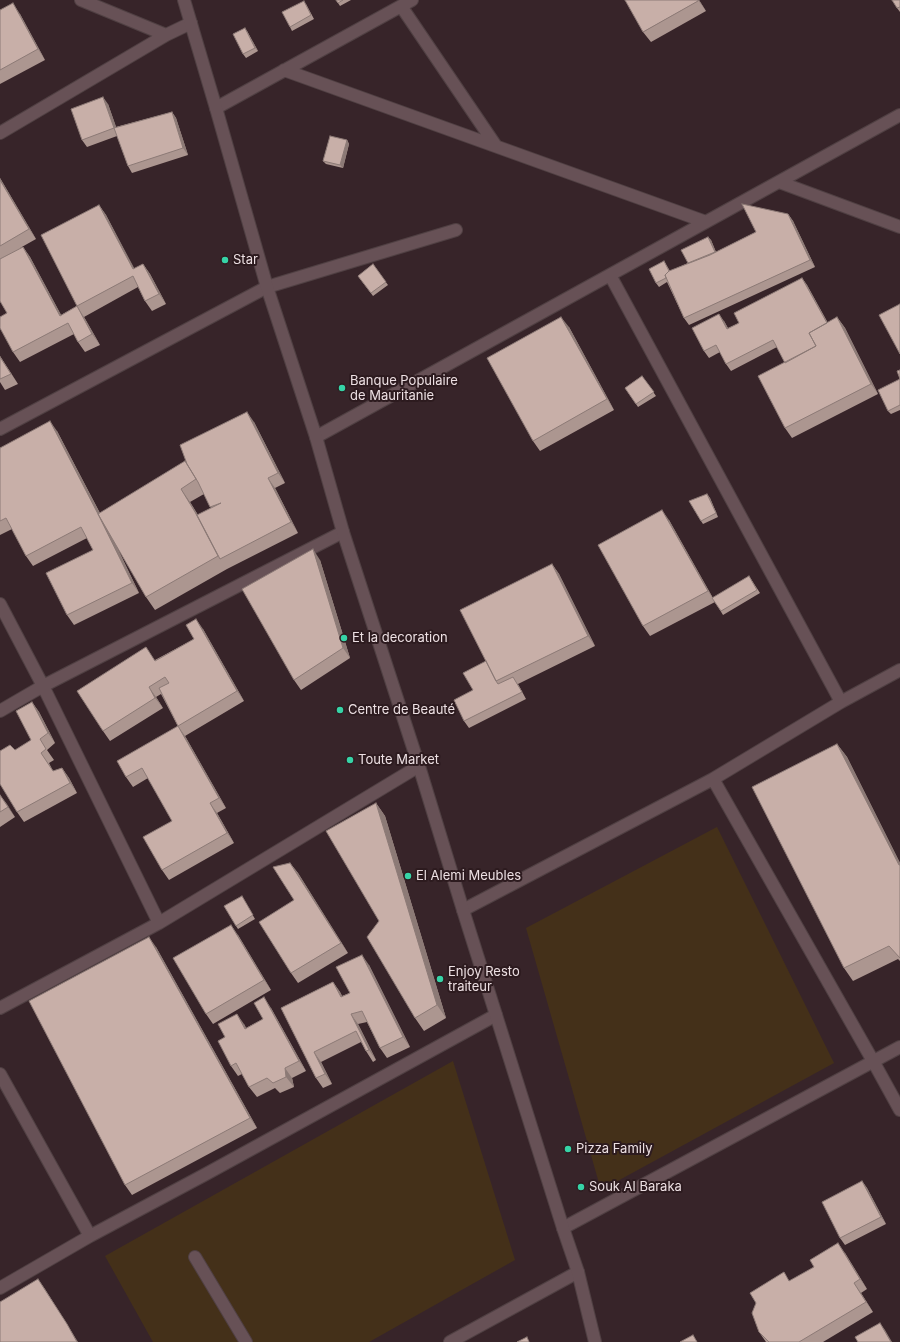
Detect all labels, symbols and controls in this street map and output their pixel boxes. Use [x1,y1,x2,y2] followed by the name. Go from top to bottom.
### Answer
[233,252,258,268] place label: Star
[220,255,230,265] marker: Star
[350,373,458,404] place label: Banque Populaire de Mauritanie
[337,383,347,393] marker: Banque Populaire de Mauritanie
[352,630,448,646] place label: Et la decoration
[339,633,349,643] marker: Et la decoration
[348,702,455,718] place label: Centre de Beauté
[335,705,345,715] marker: Centre de Beauté
[358,752,439,768] place label: Toute Market
[345,755,355,765] marker: Toute Market
[416,868,521,884] place label: El Alemi Meubles
[403,871,413,881] marker: El Alemi Meubles
[448,964,520,995] place label: Enjoy Resto traiteur
[435,974,445,984] marker: Enjoy Resto traiteur
[576,1141,652,1157] place label: Pizza Family
[563,1144,573,1154] marker: Pizza Family
[589,1179,682,1195] place label: Souk Al Baraka
[576,1182,586,1192] marker: Souk Al Baraka

